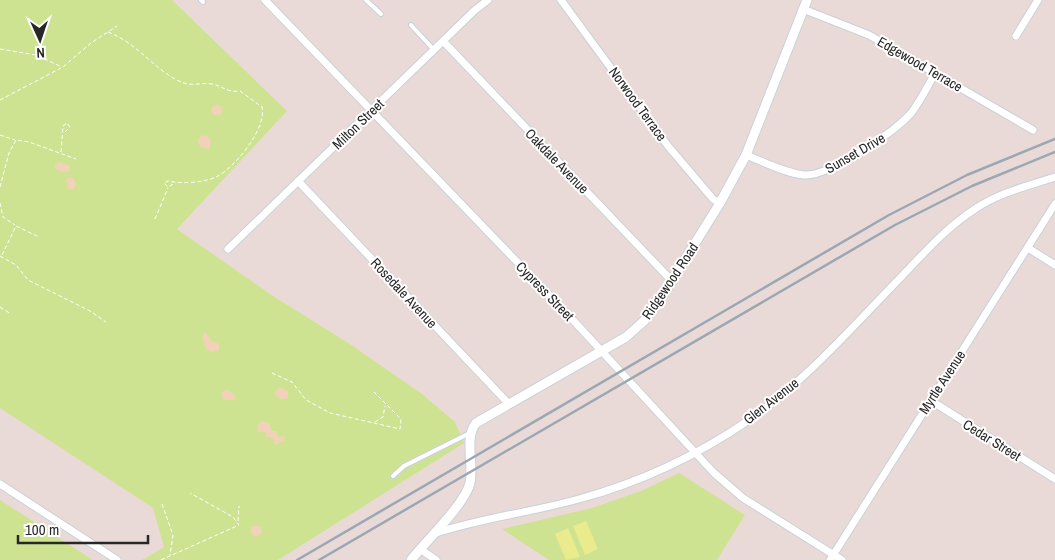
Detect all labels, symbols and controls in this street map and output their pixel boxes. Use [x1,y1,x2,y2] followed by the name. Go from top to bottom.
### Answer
[15,15,65,65] north arrow
[874,32,966,96] street label: Edgewood Terrace
[36,44,45,62] text: N
[605,63,671,145] street label: Norwood Terrace
[328,95,388,153] street label: Milton Street
[521,125,593,197] street label: Oakdale Avenue
[822,129,888,177] street label: Sunset Drive
[638,239,702,323] street label: Ridgewood Road
[367,254,441,332] street label: Rosedale Avenue
[512,257,578,325] street label: Cypress Street
[915,347,969,417] street label: Myrtle Avenue
[740,374,802,428] street label: Glen Avenue
[960,415,1024,465] street label: Cedar Street
[18,512,148,544] scale bar
[25,519,59,540] text: 100 m

